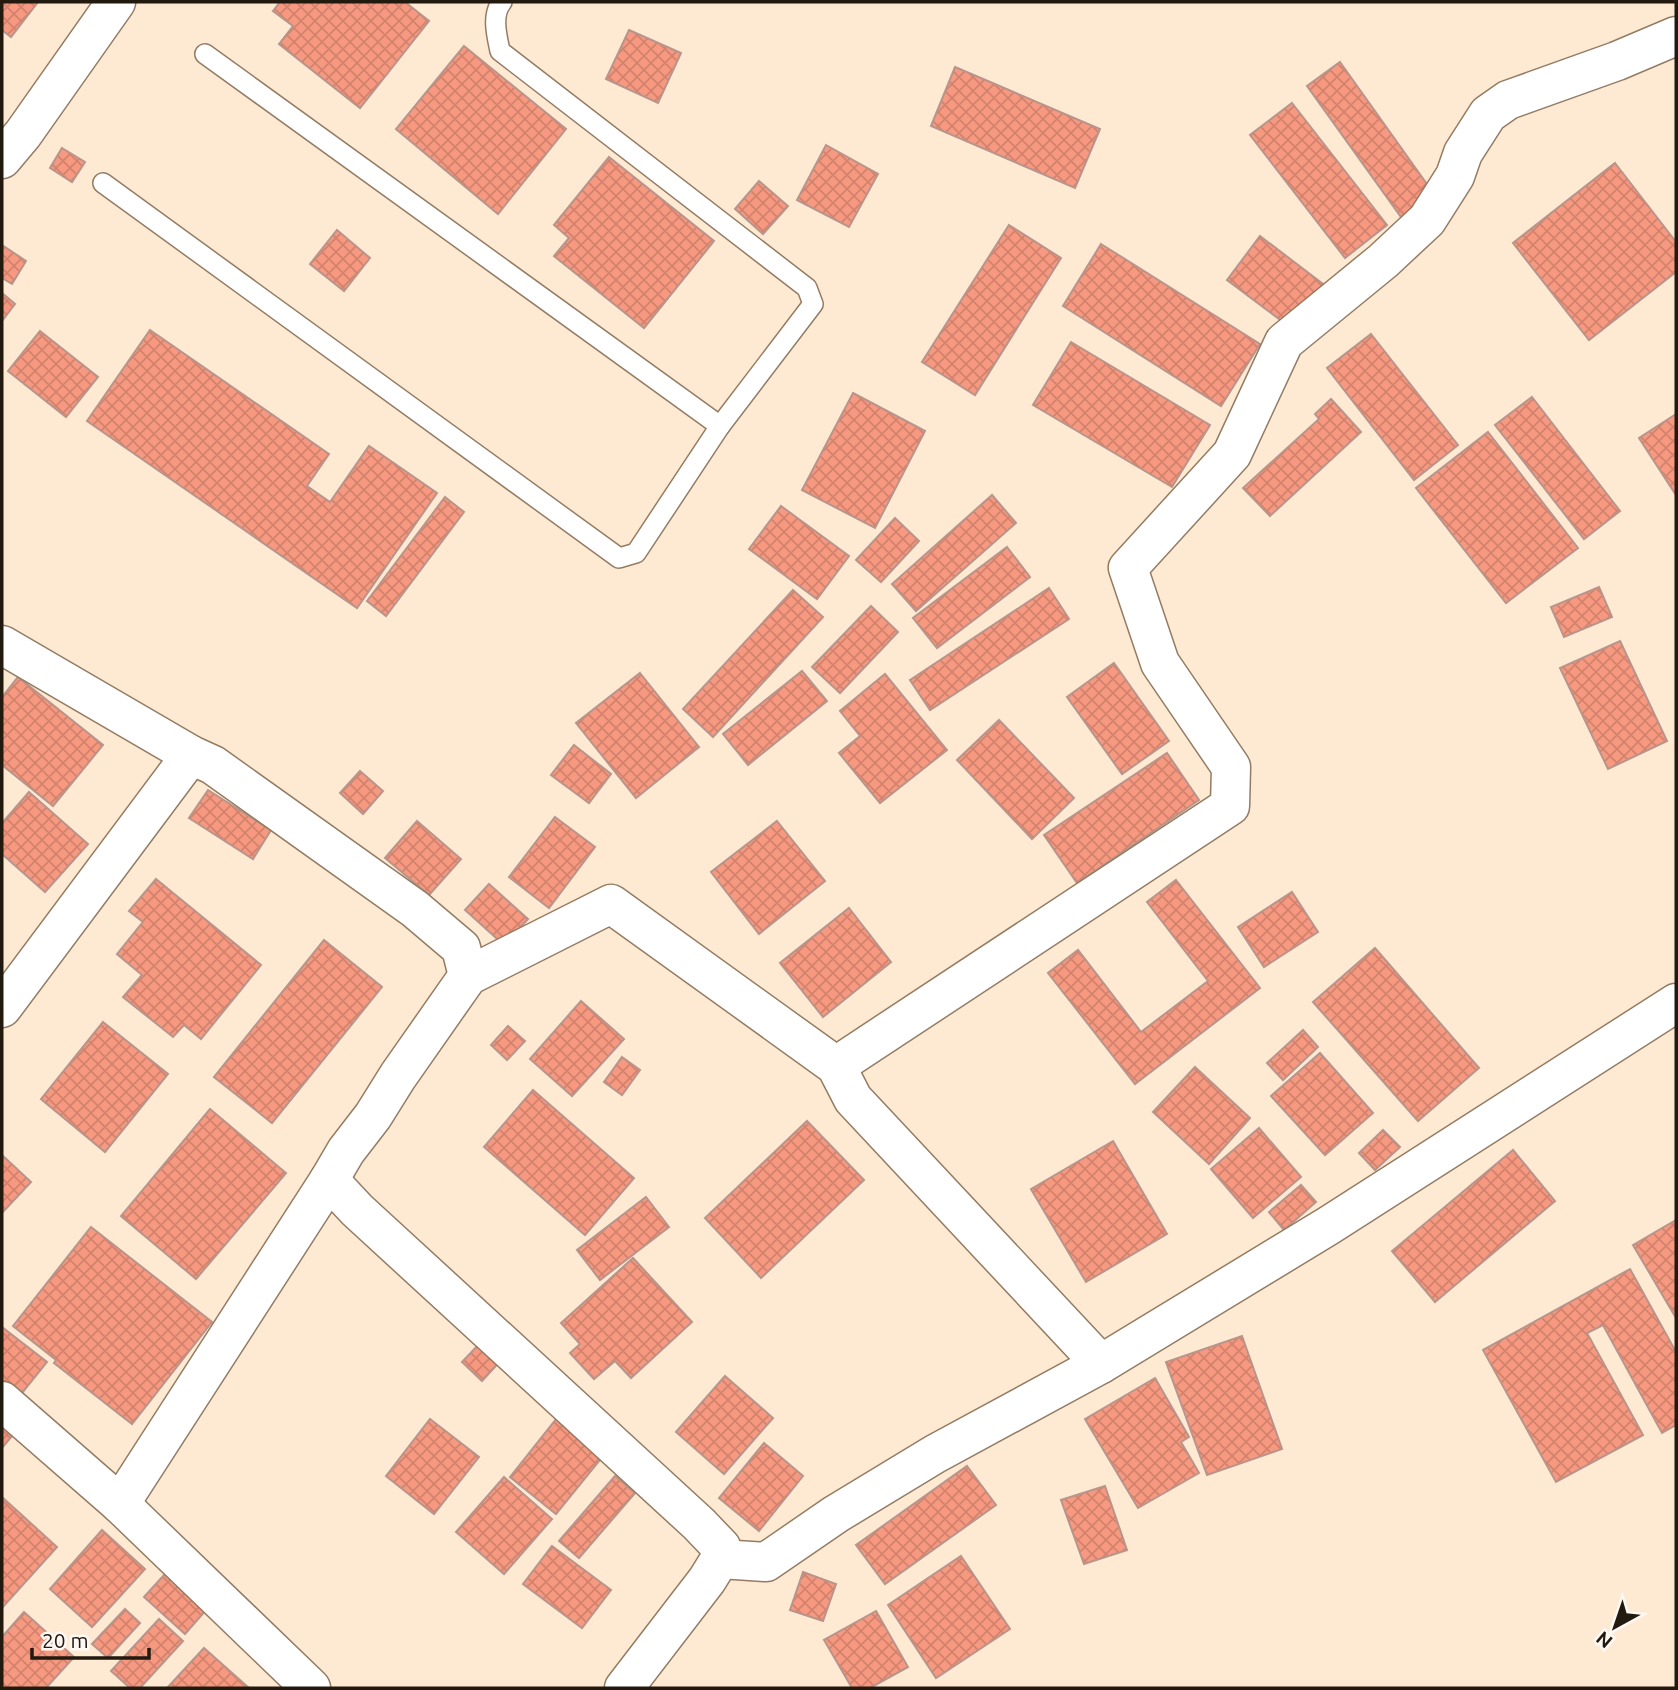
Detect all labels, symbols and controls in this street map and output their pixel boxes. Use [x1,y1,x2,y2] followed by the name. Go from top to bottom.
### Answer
[1580,1592,1650,1662] north arrow
[32,1616,149,1660] scale bar
[1592,1627,1617,1653] text: N
[42,1628,89,1652] text: 20 m

